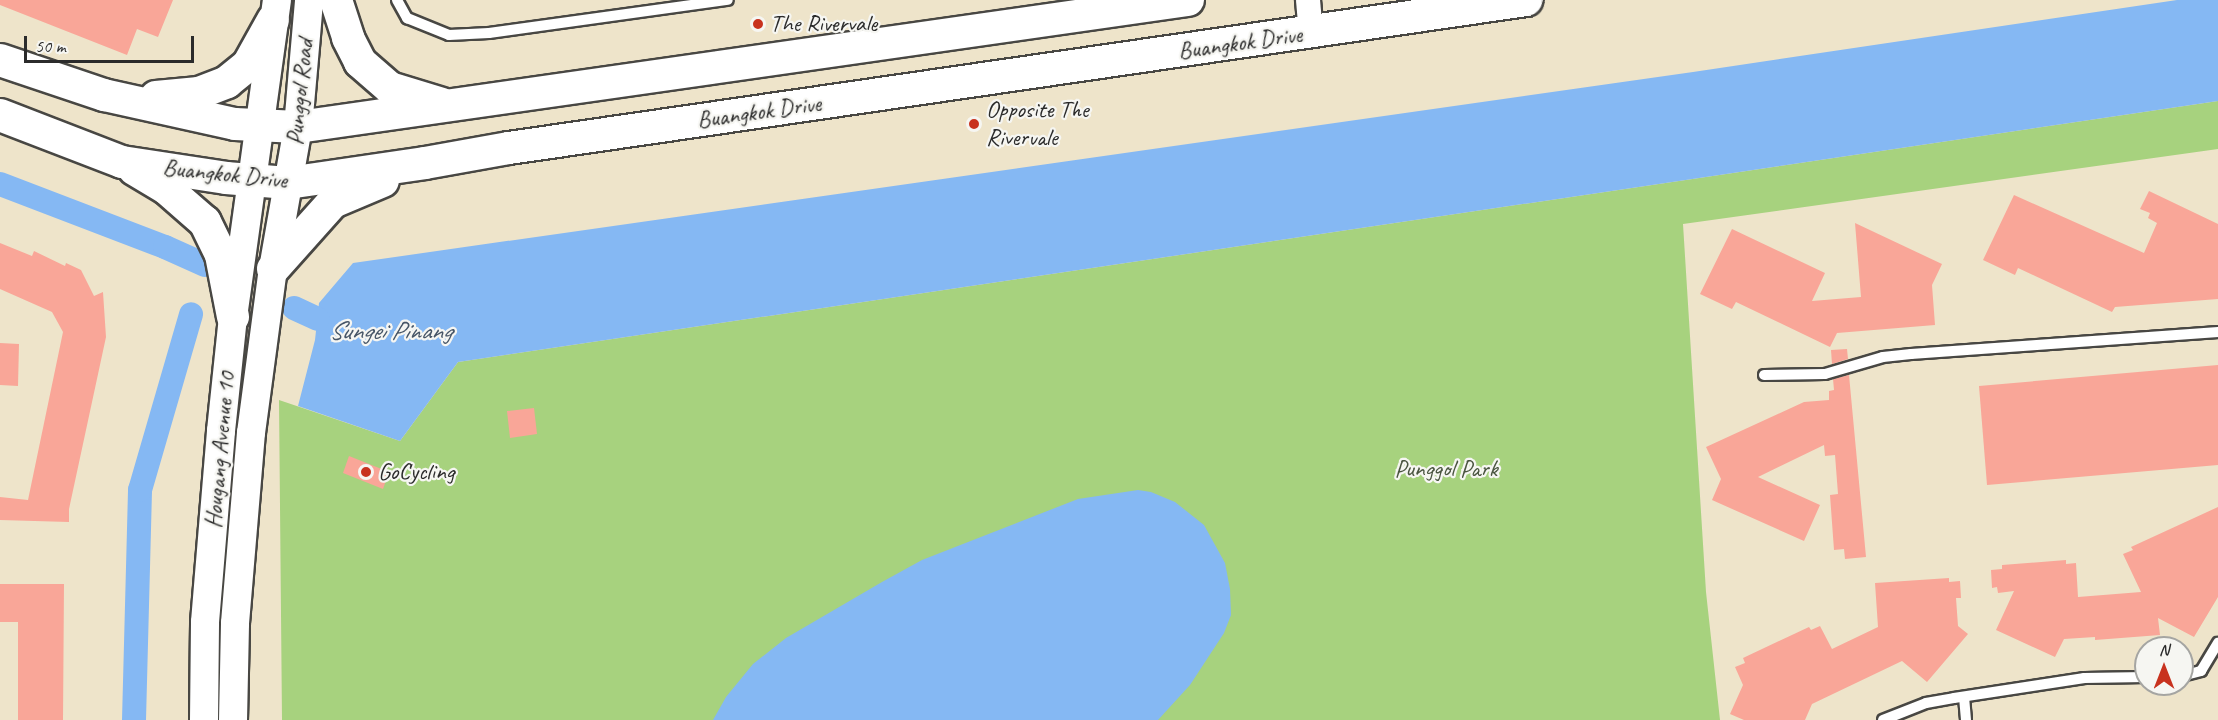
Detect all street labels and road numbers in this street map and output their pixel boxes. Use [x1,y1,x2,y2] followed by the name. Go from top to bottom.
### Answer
[1176,20,1304,66] street label: Buangkok Drive
[280,38,320,146] street label: Punggol Road
[695,89,823,135] street label: Buangkok Drive
[161,153,289,195] street label: Buangkok Drive
[199,371,241,529] street label: Hougang Avenue 10

